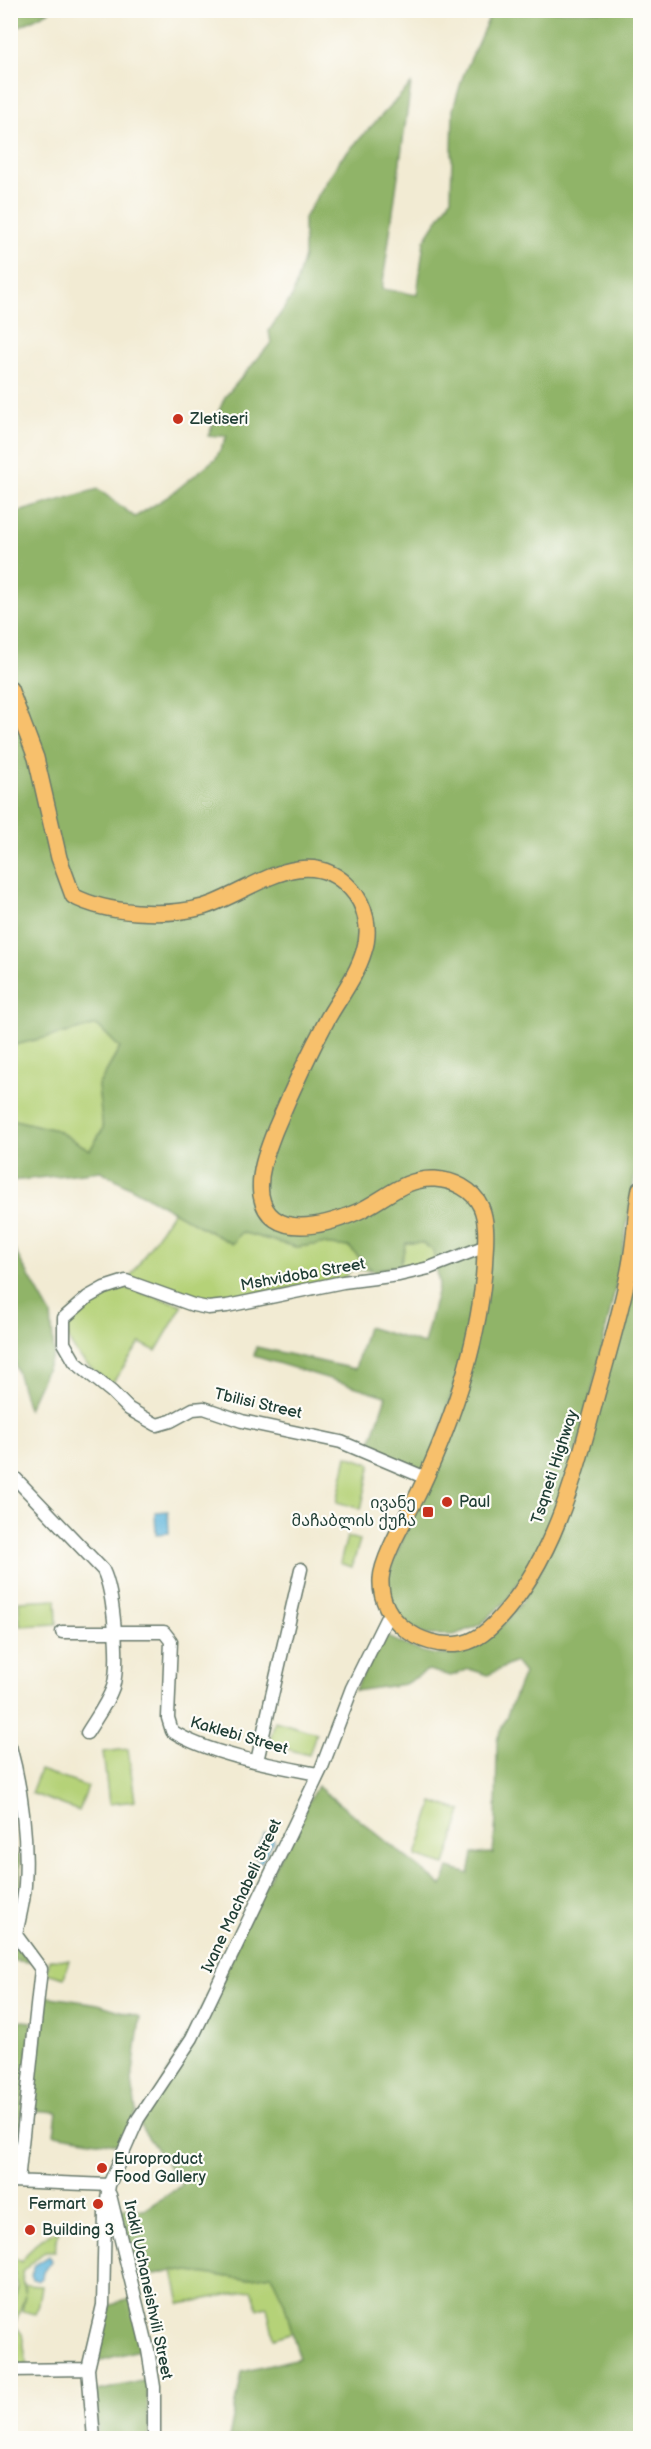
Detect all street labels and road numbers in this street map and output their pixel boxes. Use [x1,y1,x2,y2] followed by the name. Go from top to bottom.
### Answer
[239,1255,367,1295] street label: Mshvidoba Street
[212,1385,304,1423] street label: Tbilisi Street
[528,1407,583,1526] street label: Tsqneti Highway
[188,1713,290,1759] street label: Kaklebi Street
[198,1816,286,1976] street label: Ivane Machabeli Street
[120,2199,176,2381] street label: Irakli Uchaneishvili Street

